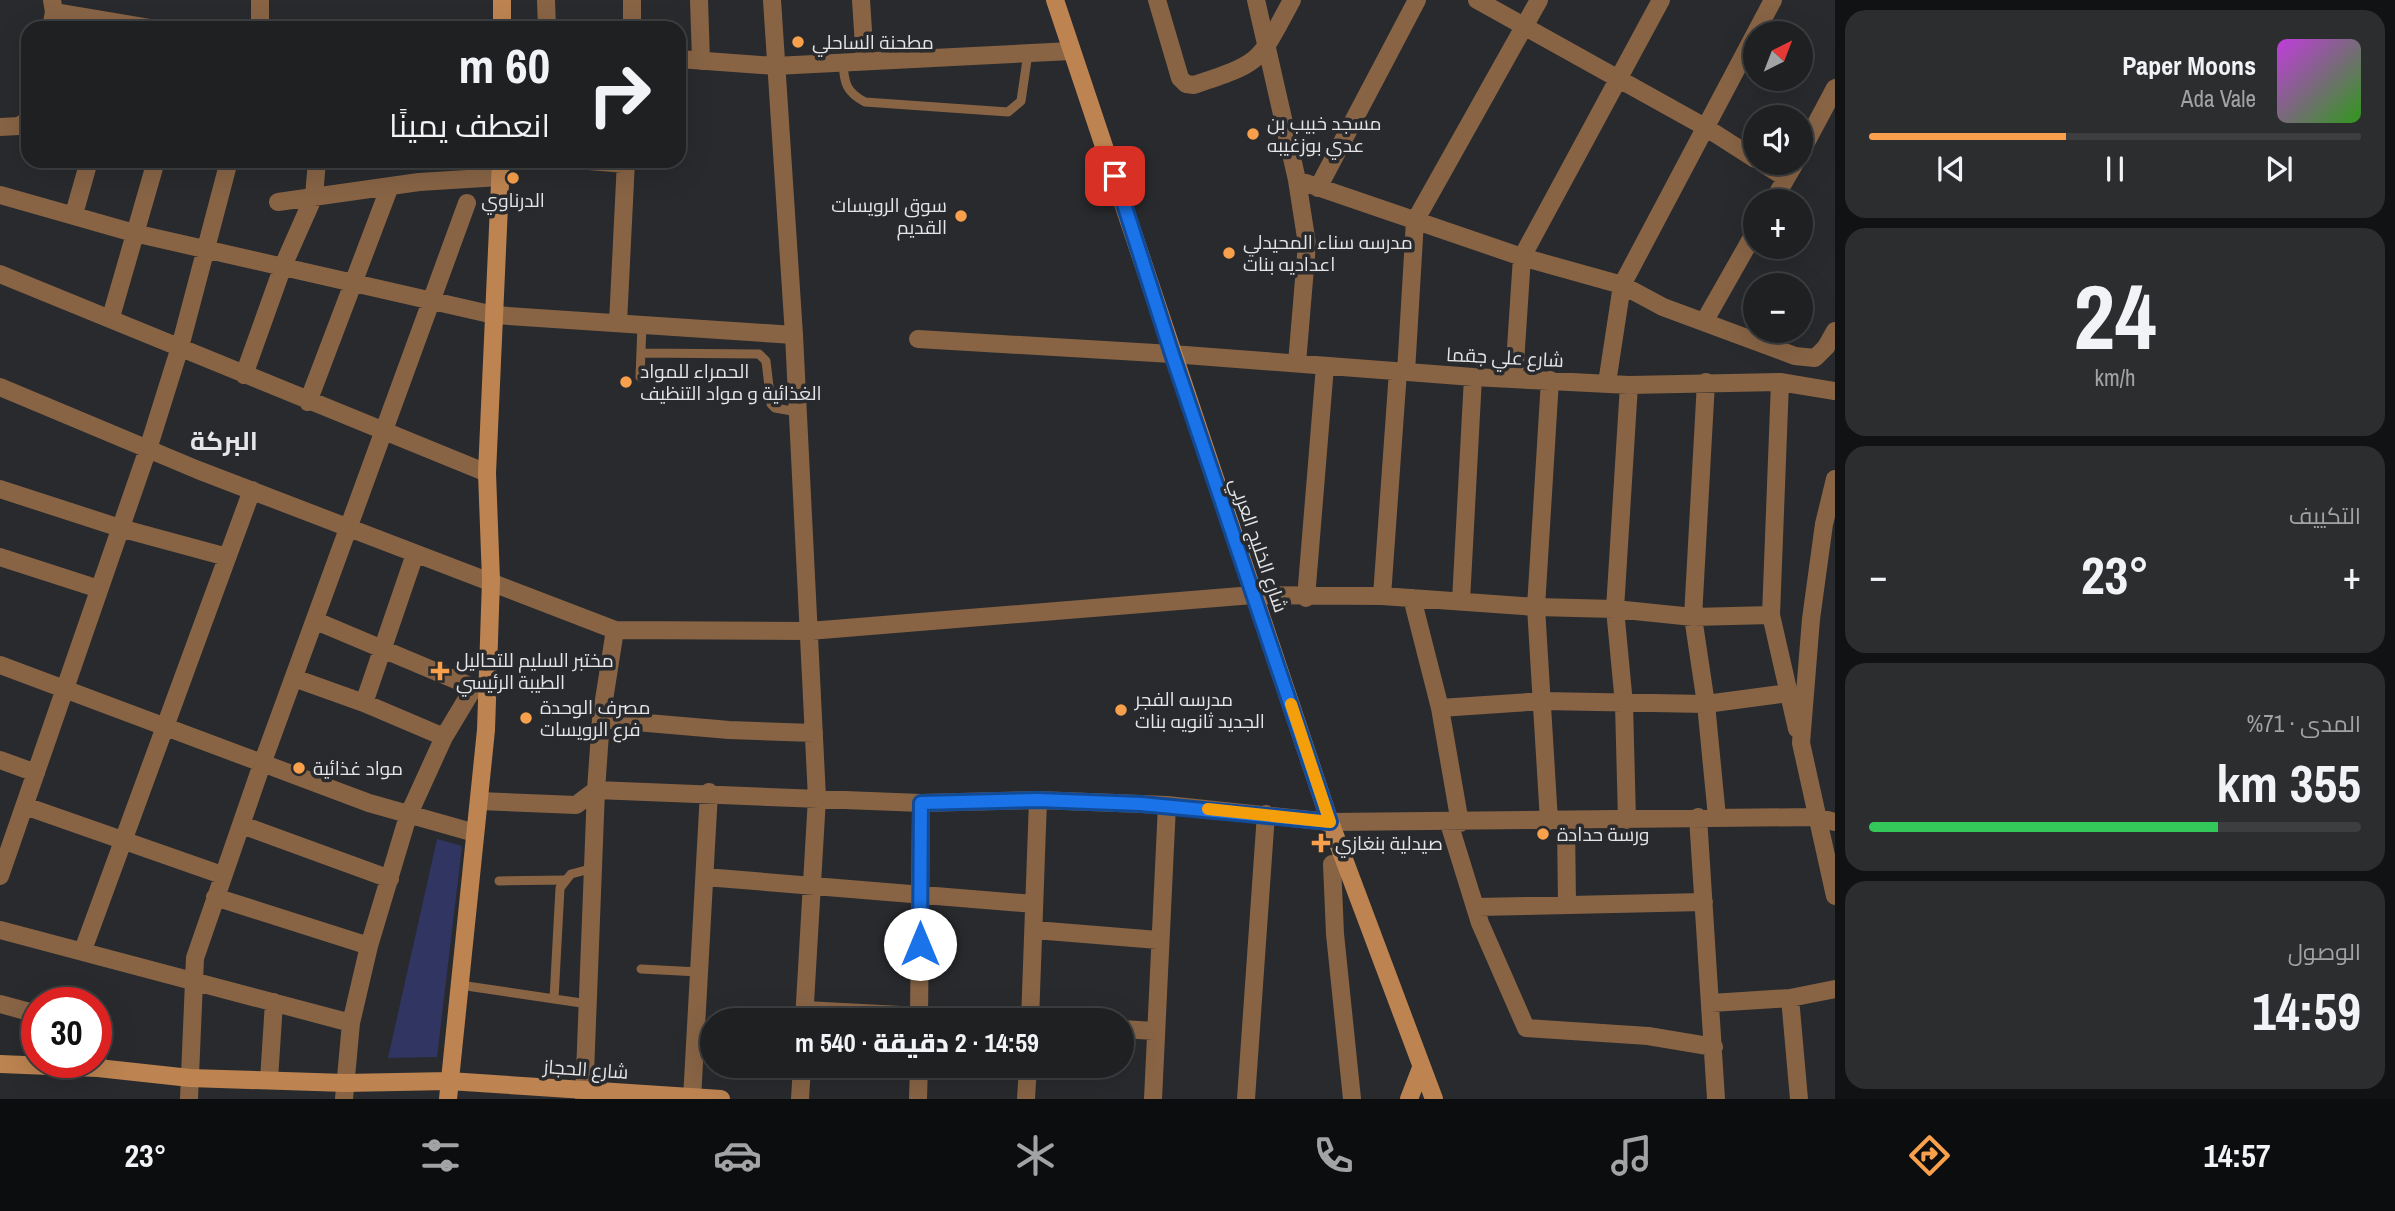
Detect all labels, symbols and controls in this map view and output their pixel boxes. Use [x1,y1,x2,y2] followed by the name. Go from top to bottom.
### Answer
[1743,21,1813,91] north arrow
[1743,21,1813,343] map controls
[812,29,934,57] place label: مطحنة الساحلي
[458,32,550,98] text: 60 m
[790,34,806,50] marker: مطحنة الساحلي
[2122,48,2256,83] text: Paper Moons
[574,49,665,140] icon: right
[2181,83,2256,114] text: Ada Vale
[389,104,550,147] text: انعطف يمينًا
[1743,105,1813,175] button: sound
[1267,110,1381,160] place label: مسجد خبيب بن عدي بوزغيبه
[1245,126,1261,142] marker: مسجد خبيب بن عدي بوزغيبه
[1085,146,1145,206] pin
[1932,150,1970,188] icon: previous
[2096,150,2134,188] icon: pause
[2260,150,2298,188] icon: next
[1096,157,1134,195] icon: arrive
[505,170,521,186] marker: الدرناوي
[481,187,545,215] place label: الدرناوي
[1743,189,1813,259] button: +
[831,192,947,241] place label: سوق الرويسات القديم
[953,208,969,224] marker: سوق الرويسات القديم
[1243,229,1413,277] place label: مدرسه سناء المحيدلي اعداديه بنات
[1221,245,1237,261] marker: مدرسه سناء المحيدلي اعداديه بنات
[2074,255,2157,377] text: 24
[1743,273,1813,343] button: −
[1445,341,1565,375] street label: شارع علي جقما
[640,358,822,406] place label: الحمراء للمواد الغذائية و مواد التنظيف
[2095,362,2135,393] text: km/h
[618,374,634,390] marker: الحمراء للمواد الغذائية و مواد التنظيف
[190,423,258,458] district label: البركة
[1222,474,1294,616] street label: شارع الخليج العربي
[2289,500,2361,531] text: التكييف
[2081,540,2149,610] text: 23°
[1869,550,1887,601] text: −
[2343,550,2361,601] text: +
[456,647,614,697] place label: مختبر السليم للتحاليل الطيبة الرئيسي
[430,661,450,681] marker: مختبر السليم للتحاليل الطيبة الرئيسي
[1134,686,1265,734] place label: مدرسه الفجر الجديد ثانويه بنات
[540,694,651,743] place label: مصرف الوحدة فرع الرويسات
[1113,702,1129,718] marker: مدرسه الفجر الجديد ثانويه بنات
[2247,708,2361,739] text: المدى · 71%
[518,710,534,726] marker: مصرف الوحدة فرع الرويسات
[2216,748,2361,818] text: 355 km
[313,755,403,781] place label: مواد غذائية
[291,760,307,776] marker: مواد غذائية
[1557,821,1649,847] place label: ورسة حدادة
[1535,826,1551,842] marker: ورسة حدادة
[1335,830,1443,858] place label: صيدلية بنغازي
[1313,835,1329,851] marker: صيدلية بنغازي
[883,907,957,981] position arrow
[2288,936,2361,967] text: الوصول
[2252,976,2361,1046] text: 14:59
[21,987,112,1078] speed limit sign: 30
[795,1025,1039,1060] text: 14:59 · 2 دقيقة · 540 m
[542,1053,629,1086] street label: شارع الحجاز
[416,1131,465,1180] icon: filters
[713,1131,762,1180] icon: car
[1011,1131,1060,1180] icon: climate
[1309,1131,1358,1180] icon: phone
[1607,1131,1656,1180] icon: music
[1905,1131,1954,1180] icon: directions
[125,1134,167,1177] text: 23°
[2203,1134,2271,1177] text: 14:57

